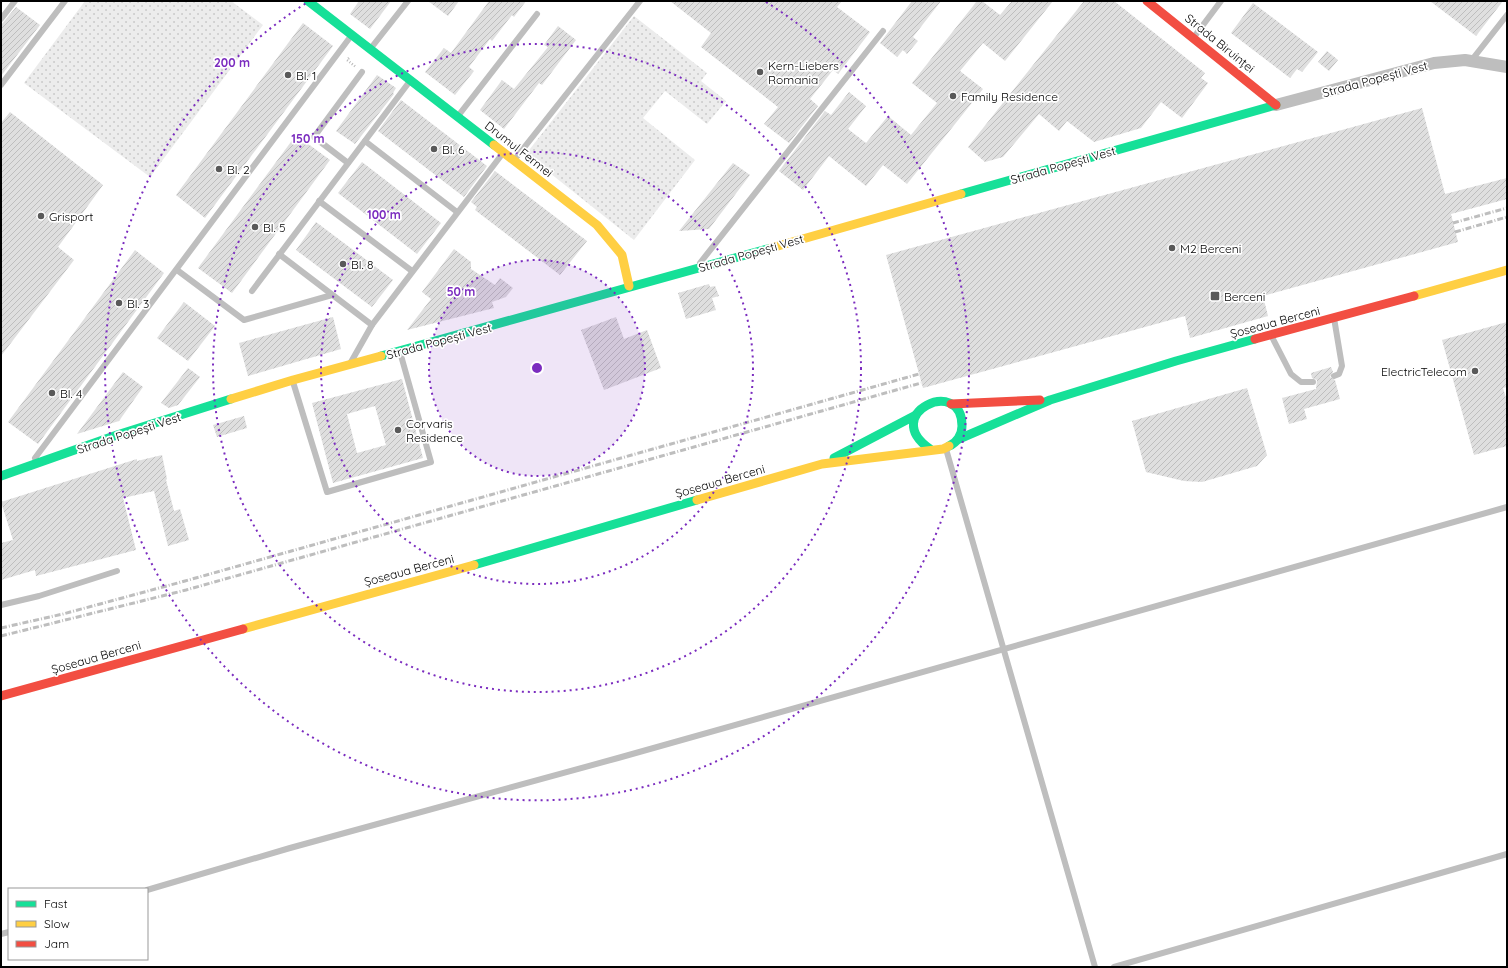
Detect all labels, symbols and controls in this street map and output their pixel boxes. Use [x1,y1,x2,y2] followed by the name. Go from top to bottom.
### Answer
[1182,10,1258,76] street label: Strada Biruinței
[214,55,250,70] text: 200 m
[768,58,839,87] place label: Kern-Liebers Romania
[1321,58,1429,100] street label: Strada Popești Vest
[755,67,765,77] marker: Kern-Liebers Romania
[296,68,316,83] place label: Bl. 1
[283,70,293,80] marker: Bl. 1
[961,89,1058,104] place label: Family Residence
[948,91,958,101] marker: Family Residence
[482,118,556,180] street label: Drumul Fermei
[291,131,325,146] text: 150 m
[442,142,465,157] place label: Bl. 6
[1009,143,1117,187] street label: Strada Popești Vest
[429,144,439,154] marker: Bl. 6
[227,162,250,177] place label: Bl. 2
[214,164,224,174] marker: Bl. 2
[367,207,401,222] text: 100 m
[49,209,93,224] place label: Grisport
[36,211,46,221] marker: Grisport
[263,220,286,235] place label: Bl. 5
[250,222,260,232] marker: Bl. 5
[697,231,805,275] street label: Strada Popești Vest
[1180,241,1241,256] place label: M2 Berceni
[1167,243,1177,253] marker: M2 Berceni
[351,257,373,272] place label: Bl. 8
[338,259,348,269] marker: Bl. 8
[447,284,475,299] text: 50 m
[1224,289,1265,304] place label: Berceni
[1209,290,1221,302] marker: Berceni
[127,296,149,311] place label: Bl. 3
[114,298,124,308] marker: Bl. 3
[1228,303,1322,341] street label: Șoseaua Berceni
[385,320,493,362] street label: Strada Popești Vest
[530,361,544,375] centre of rings
[1381,364,1467,379] place label: ElectricTelecom
[1470,366,1480,376] marker: ElectricTelecom
[60,386,82,401] place label: Bl. 4
[47,388,57,398] marker: Bl. 4
[75,409,183,457] street label: Strada Popești Vest
[406,416,463,445] place label: Corvaris Residence
[393,425,403,435] marker: Corvaris Residence
[674,461,766,501] street label: Șoseaua Berceni
[362,551,456,589] street label: Șoseaua Berceni
[50,637,142,677] street label: Șoseaua Berceni
[8,888,148,960] legend
[44,896,68,911] text: Fast
[44,916,70,931] text: Slow
[44,936,69,951] text: Jam

